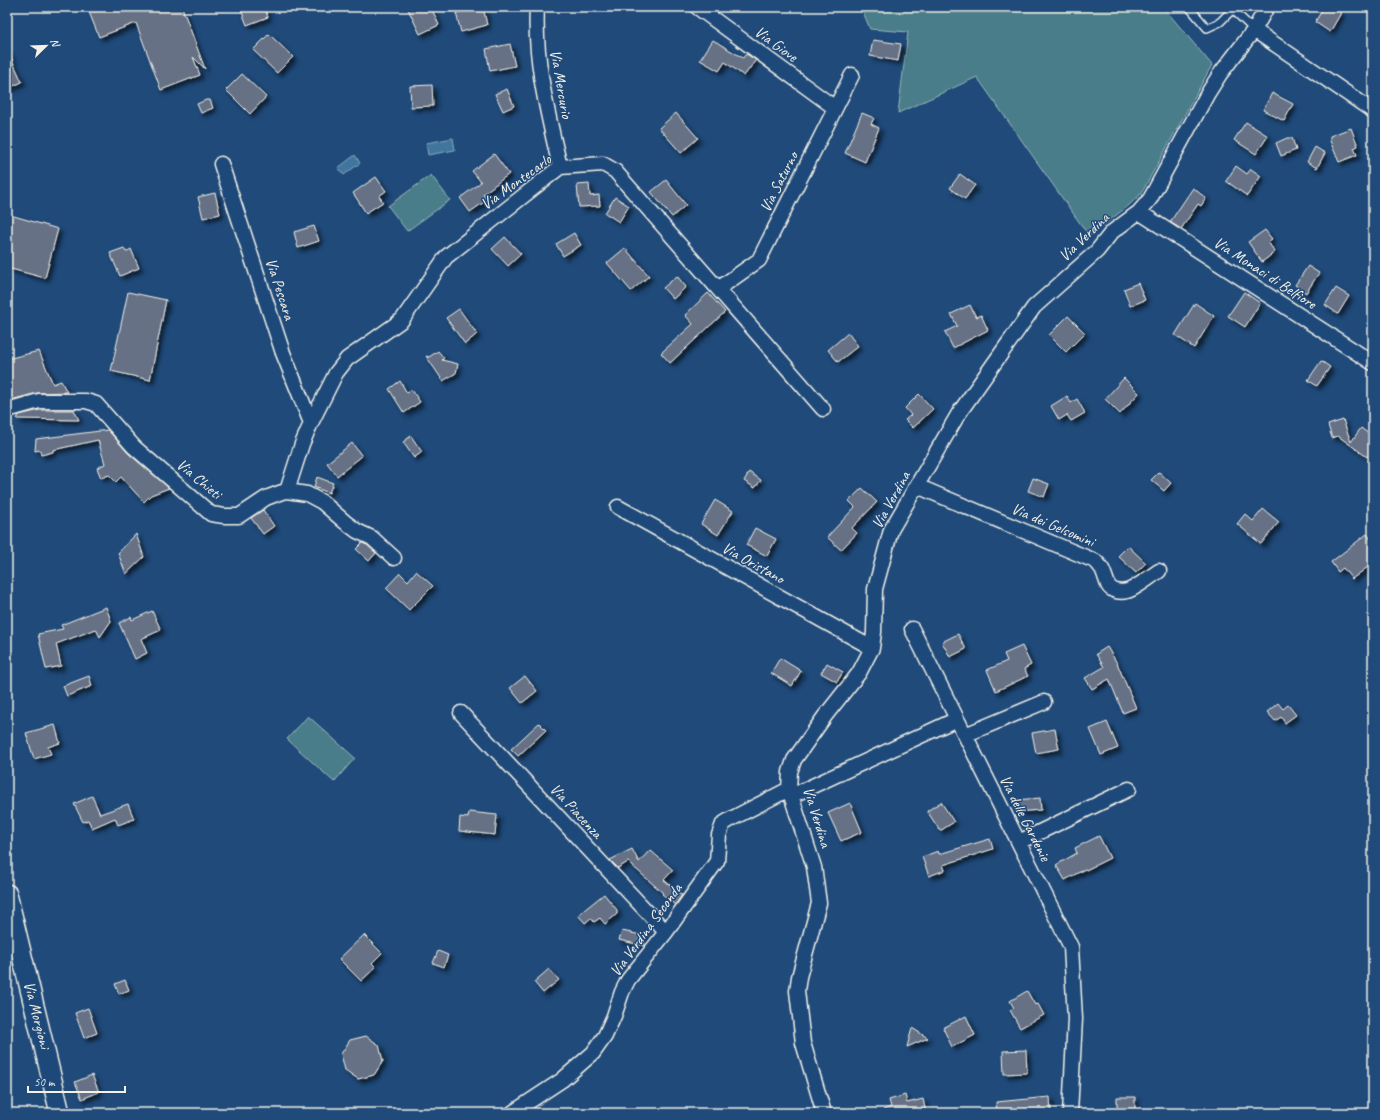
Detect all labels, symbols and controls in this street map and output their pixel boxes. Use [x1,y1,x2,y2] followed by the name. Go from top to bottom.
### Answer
[751,22,803,67] street label: Via Giove
[26,26,66,66] north arrow
[47,36,64,50] text: N
[545,48,577,121] street label: Via Mercurio
[755,146,804,216] street label: Via Saturno
[477,149,556,214] street label: Via Montecarlo
[1055,207,1115,266] street label: Via Verdina
[1210,232,1322,315] street label: Via Monaci di Belfiore
[261,256,300,324] street label: Via Pescara
[172,454,227,505] street label: Via Chieti
[867,467,916,532] street label: Via Verdina
[1008,499,1099,552] street label: Via dei Gelsomini
[718,538,790,589] street label: Via Oristano
[995,772,1056,866] street label: Via delle Gardenie
[545,779,608,844] street label: Via Piacenza
[798,784,836,851] street label: Via Verdina
[605,878,687,981] street label: Via Verdina Seconda
[19,979,55,1053] street label: Via Morgioni
[28,1068,125,1094] scale bar
[34,1074,56,1090] text: 50 m

